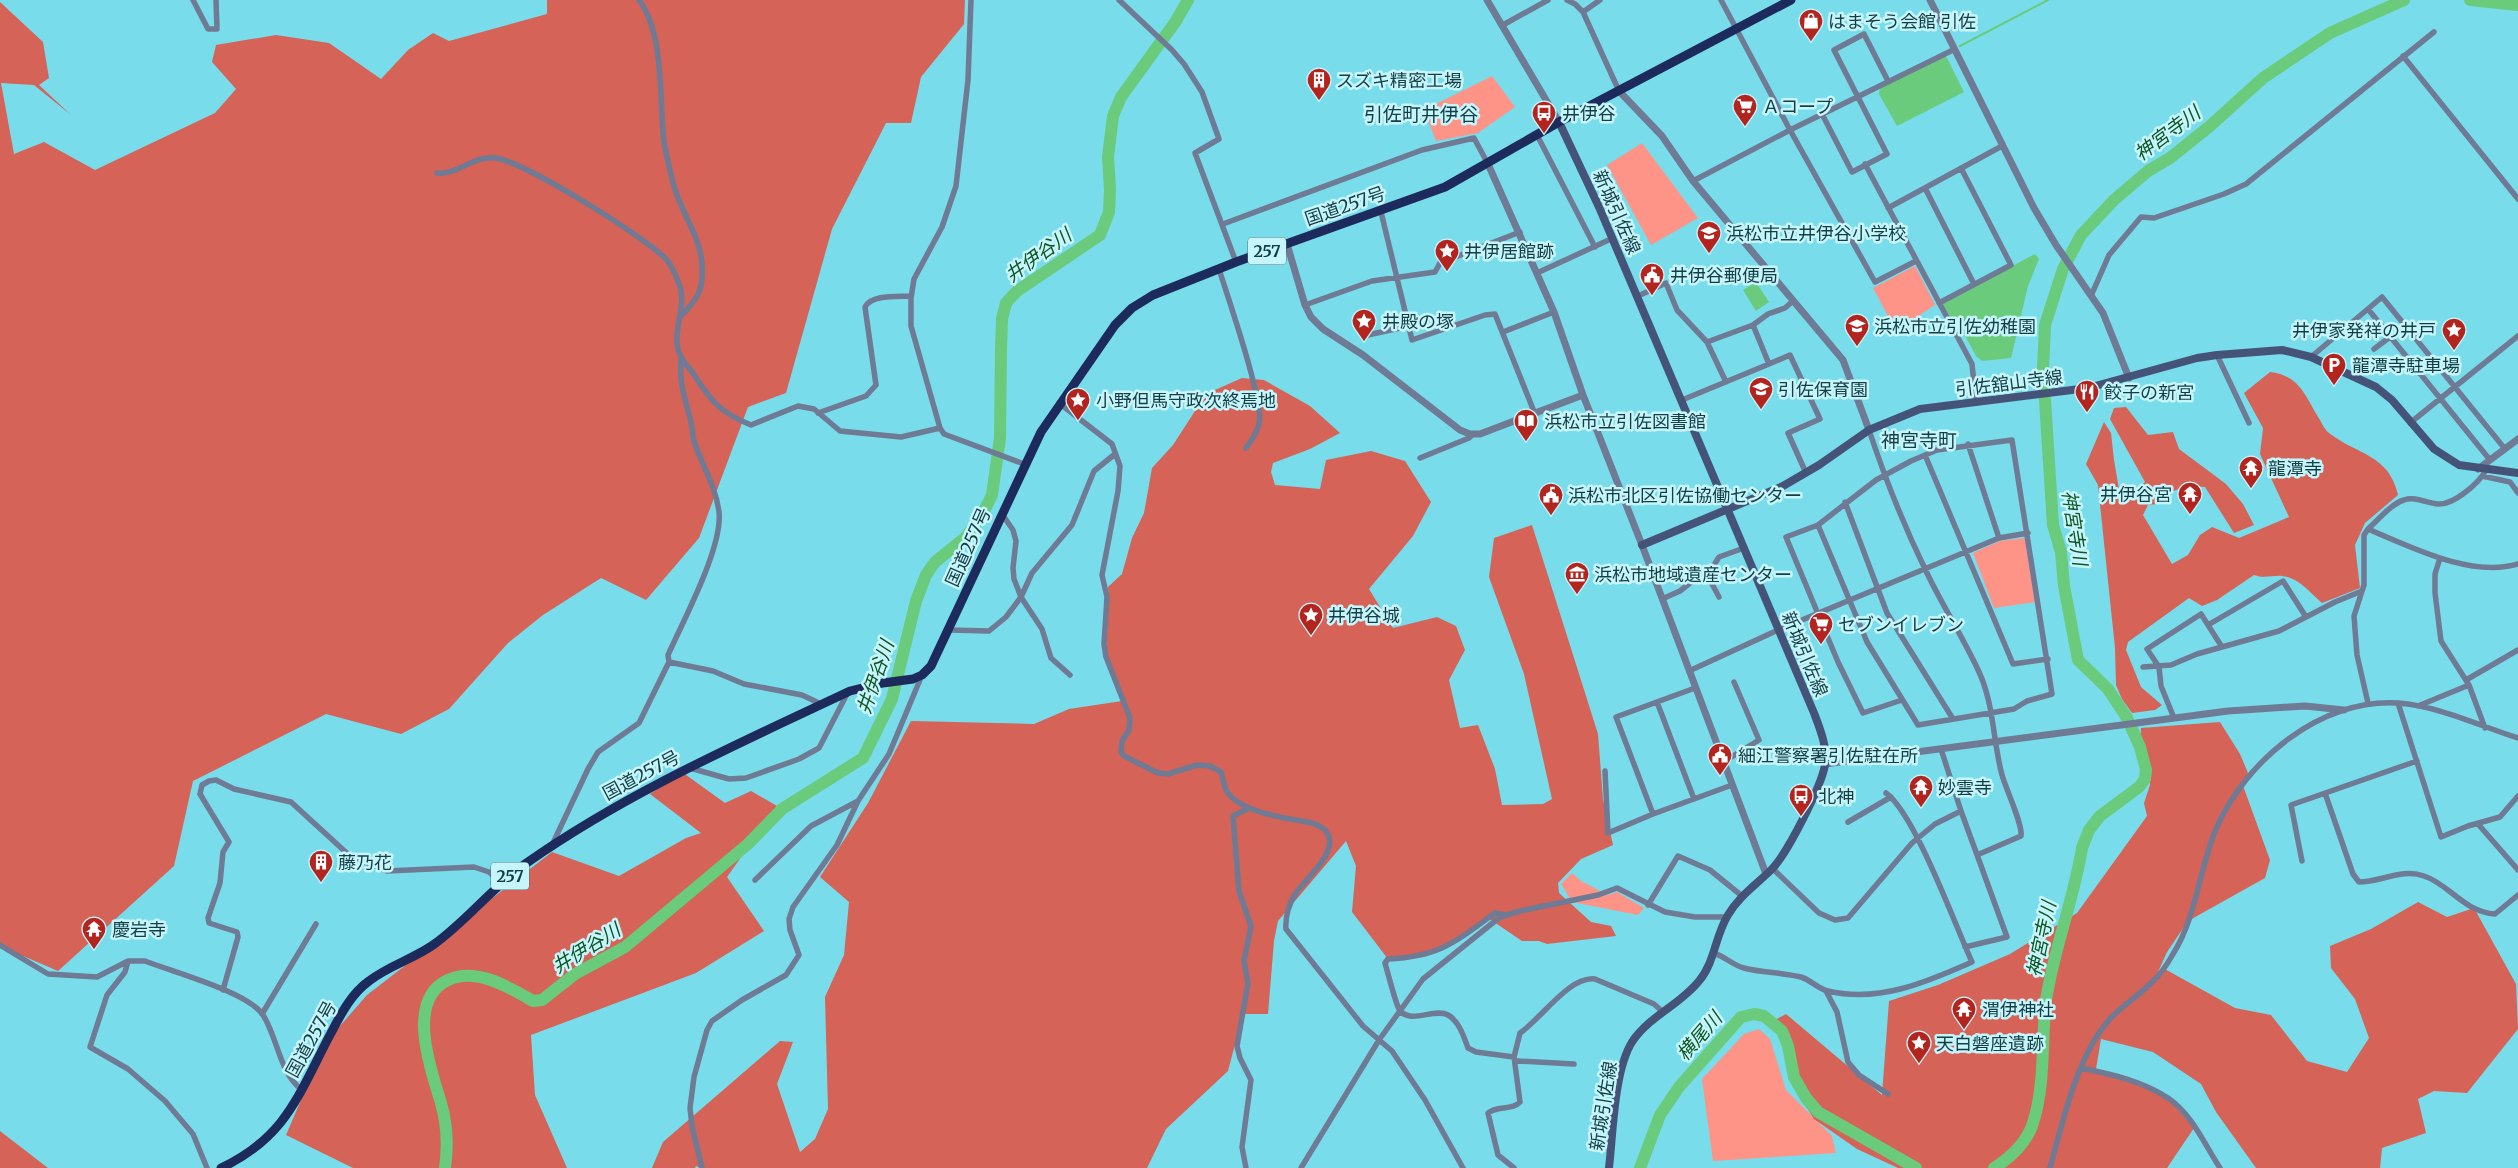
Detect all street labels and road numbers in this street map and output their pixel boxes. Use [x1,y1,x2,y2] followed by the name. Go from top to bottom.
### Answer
[1588,166,1646,258] street label: 新城引佐線
[1302,181,1388,231] street label: 国道257号
[1248,238,1286,264] road number: 257
[1954,365,2064,401] street label: 引佐舘山寺線
[940,504,996,590] street label: 国道257号
[1777,608,1833,700] street label: 新城引佐線
[599,745,683,805] street label: 国道257号
[491,862,529,889] road number: 257
[281,997,341,1081] street label: 国道257号
[1585,1060,1621,1152] street label: 新城引佐線

